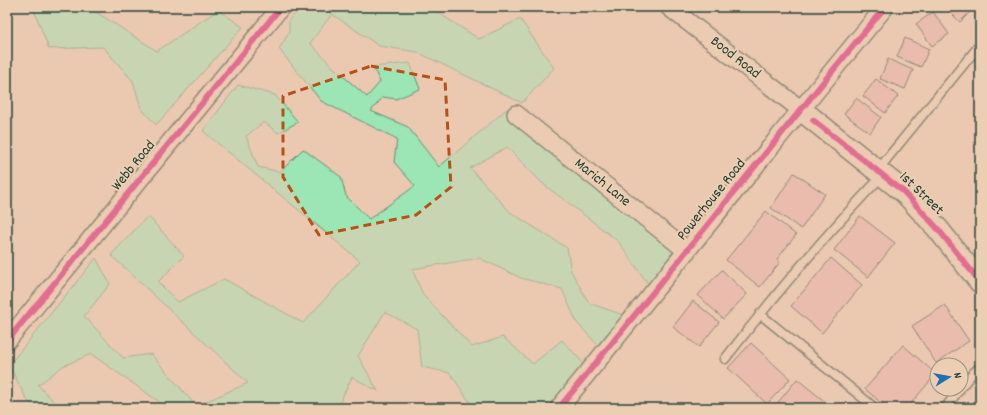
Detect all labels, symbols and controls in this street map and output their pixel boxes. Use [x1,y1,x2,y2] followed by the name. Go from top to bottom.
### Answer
[705,31,765,85] street label: Bood Road
[107,136,161,196] street label: Webb Road
[569,153,635,213] street label: Marich Lane
[672,154,752,246] street label: Powerhouse Road
[894,167,949,221] street label: 1st Street
[929,357,969,397] north arrow
[948,371,965,380] text: N

